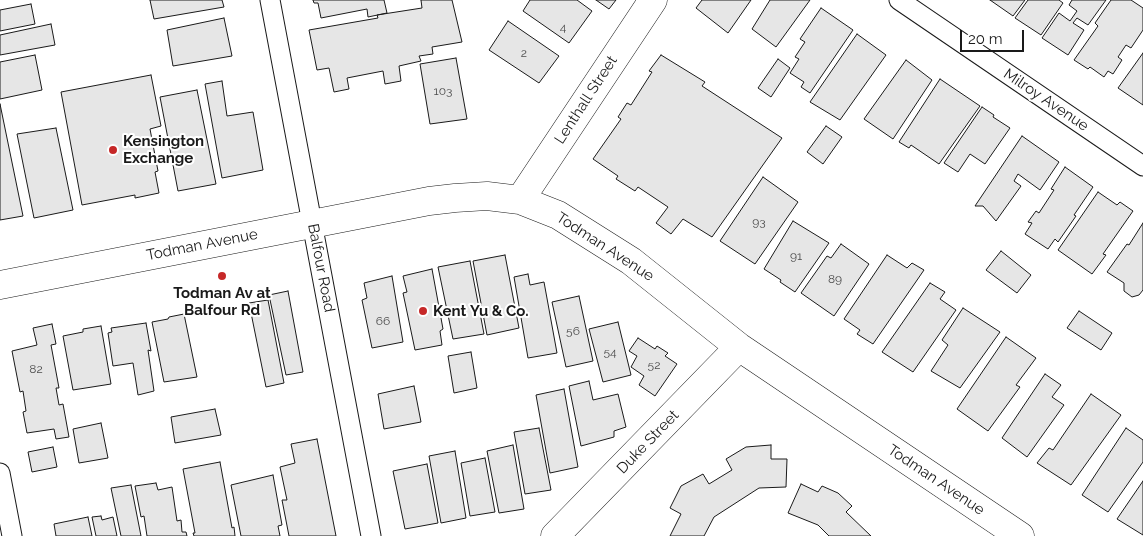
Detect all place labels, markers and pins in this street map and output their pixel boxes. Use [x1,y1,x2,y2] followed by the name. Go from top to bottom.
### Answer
[123,132,204,167] place label: Kensington Exchange
[107,144,119,156] marker: Kensington Exchange
[216,270,228,282] marker: Todman Av at Balfour Rd
[173,284,271,319] place label: Todman Av at Balfour Rd
[433,302,529,320] place label: Kent Yu & Co.
[417,305,429,317] marker: Kent Yu & Co.

